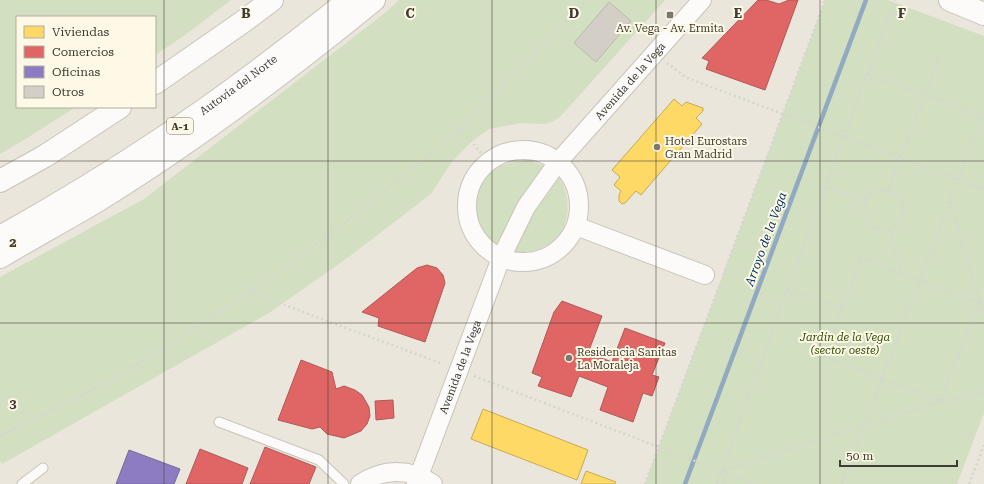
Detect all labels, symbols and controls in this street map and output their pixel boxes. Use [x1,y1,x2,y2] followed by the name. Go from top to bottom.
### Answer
[241,6,251,21] text: B
[405,6,415,21] text: C
[569,6,579,21] text: D
[734,6,742,21] text: E
[898,6,906,21] text: F
[665,10,675,20] marker: Av. Vega - Av. Ermita
[16,16,156,108] legend
[616,22,724,35] place label: Av. Vega - Av. Ermita
[52,25,110,39] text: Viviendas
[593,40,668,123] street label: Avenida de la Vega
[52,45,114,59] text: Comercios
[197,52,280,118] street label: Autovía del Norte
[52,65,100,79] text: Oficinas
[52,85,84,99] text: Otros
[167,118,193,134] road number: A-1
[665,135,747,161] place label: Hotel Eurostars Gran Madrid
[652,142,662,152] marker: Hotel Eurostars Gran Madrid
[742,190,789,289] water label: Arroyo de la Vega
[9,235,17,250] text: 2
[437,318,484,416] street label: Avenida de la Vega
[799,331,890,357] park label: Jardín de la Vega (sector oeste)
[577,346,677,372] place label: Residencia Sanitas La Moraleja
[564,353,574,363] marker: Residencia Sanitas La Moraleja
[9,396,17,411] text: 3
[840,442,957,468] scale bar
[846,449,873,463] text: 50 m

